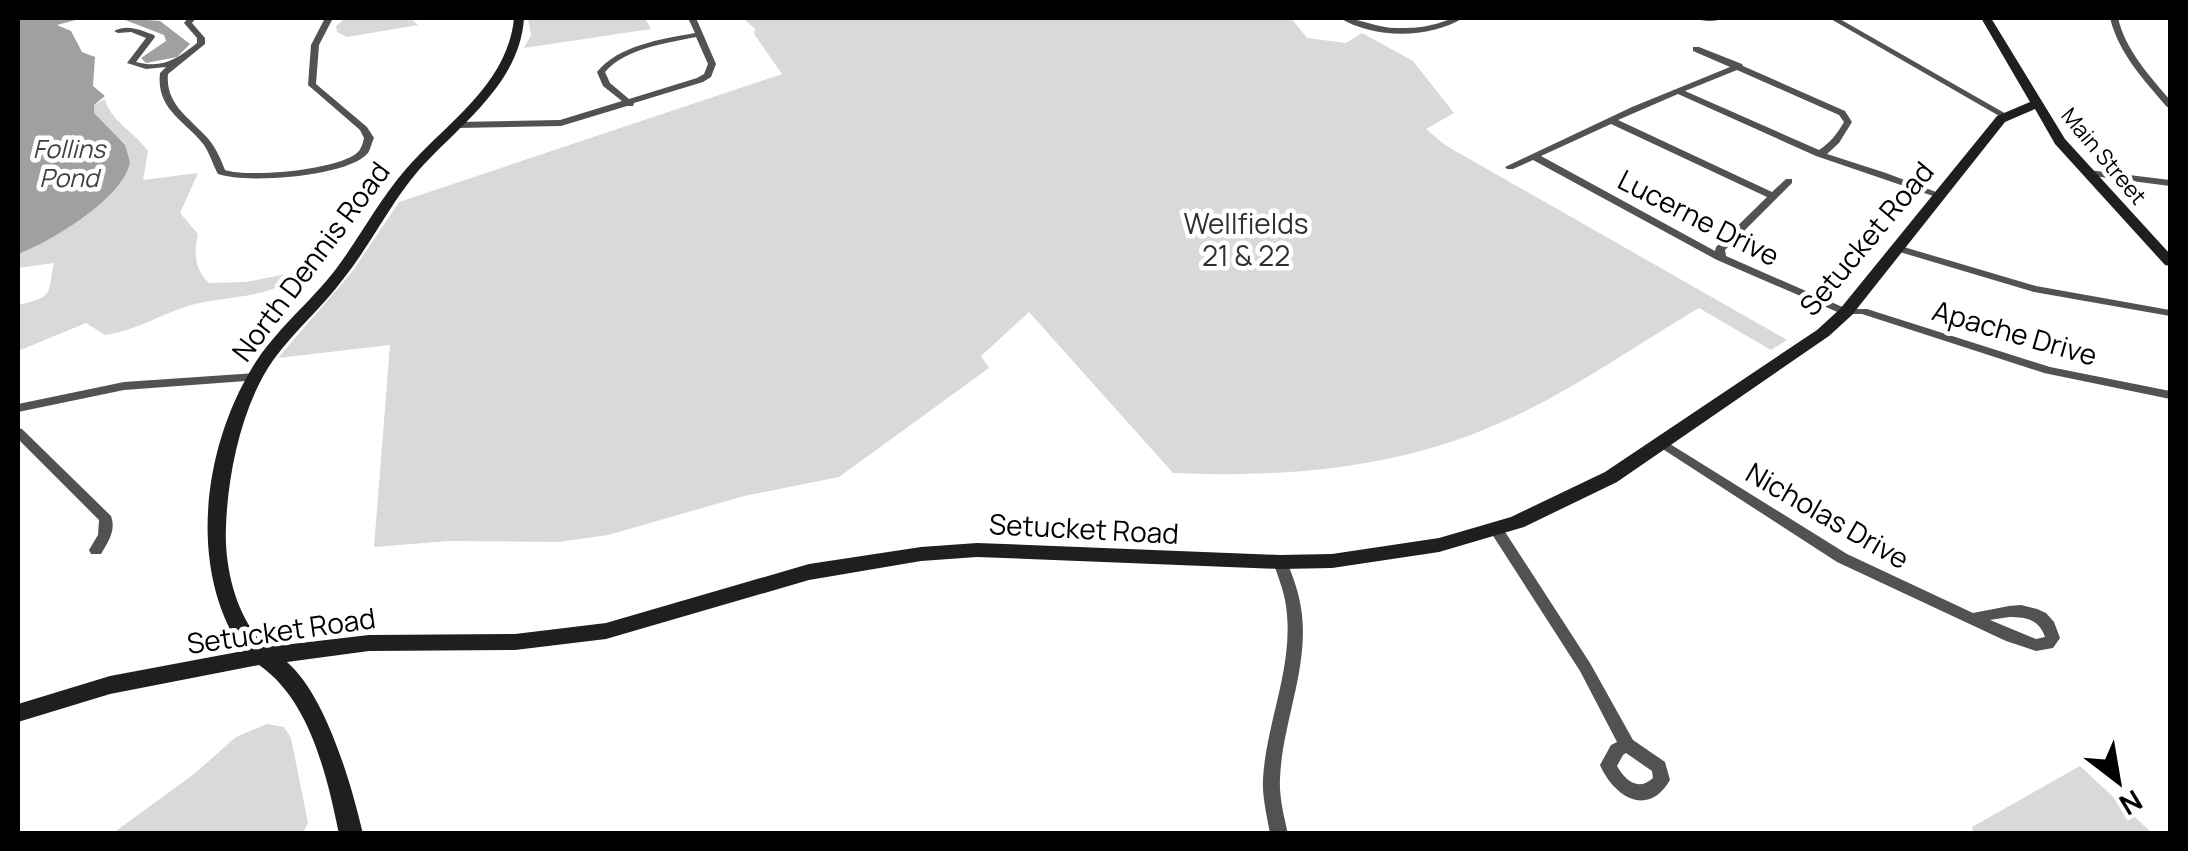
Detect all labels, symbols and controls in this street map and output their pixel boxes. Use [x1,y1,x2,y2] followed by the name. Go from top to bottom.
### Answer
[2055,101,2154,211] street label: Main Street
[33,131,107,195] water label: Follins Pond
[1790,153,1942,323] street label: Setucket Road
[222,154,398,368] street label: North Dennis Road
[1612,160,1786,274] street label: Lucerne Drive
[1183,204,1309,274] park label: Wellfields 21 & 22
[1928,290,2102,374] street label: Apache Drive
[1740,453,1916,577] street label: Nicholas Drive
[988,504,1180,552] street label: Setucket Road
[184,598,378,662] street label: Setucket Road
[2068,731,2168,831] north arrow
[2113,782,2150,825] text: N

